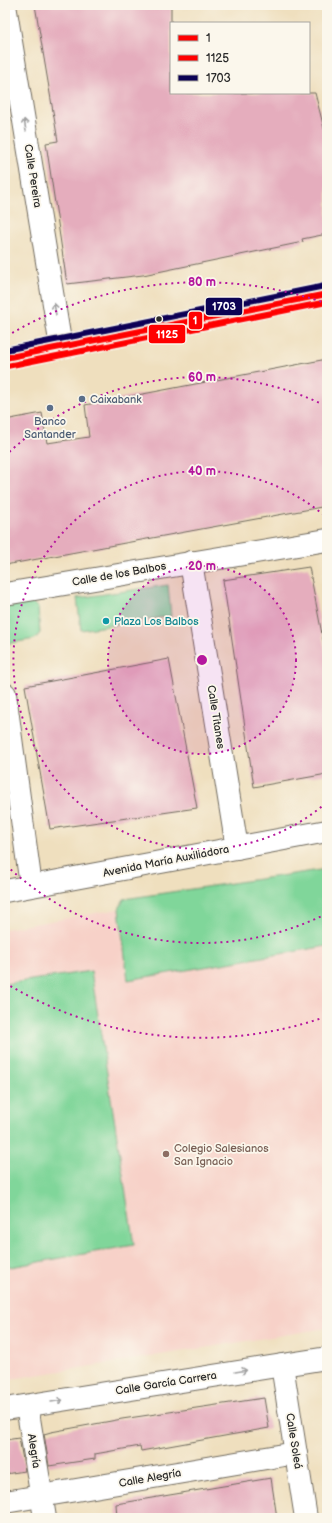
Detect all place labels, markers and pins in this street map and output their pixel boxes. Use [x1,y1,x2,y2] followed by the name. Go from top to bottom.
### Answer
[154,314,164,324] unlabelled marker
[90,393,142,406] place label: Caixabank
[77,394,87,404] marker: Caixabank
[45,403,55,413] marker: Banco Santander
[24,415,77,441] place label: Banco Santander
[114,615,199,628] place label: Plaza Los Balbos
[101,616,111,626] marker: Plaza Los Balbos
[195,653,209,667] centre of rings
[174,1142,269,1168] place label: Colegio Salesianos San Ignacio
[161,1149,171,1159] marker: Colegio Salesianos San Ignacio

